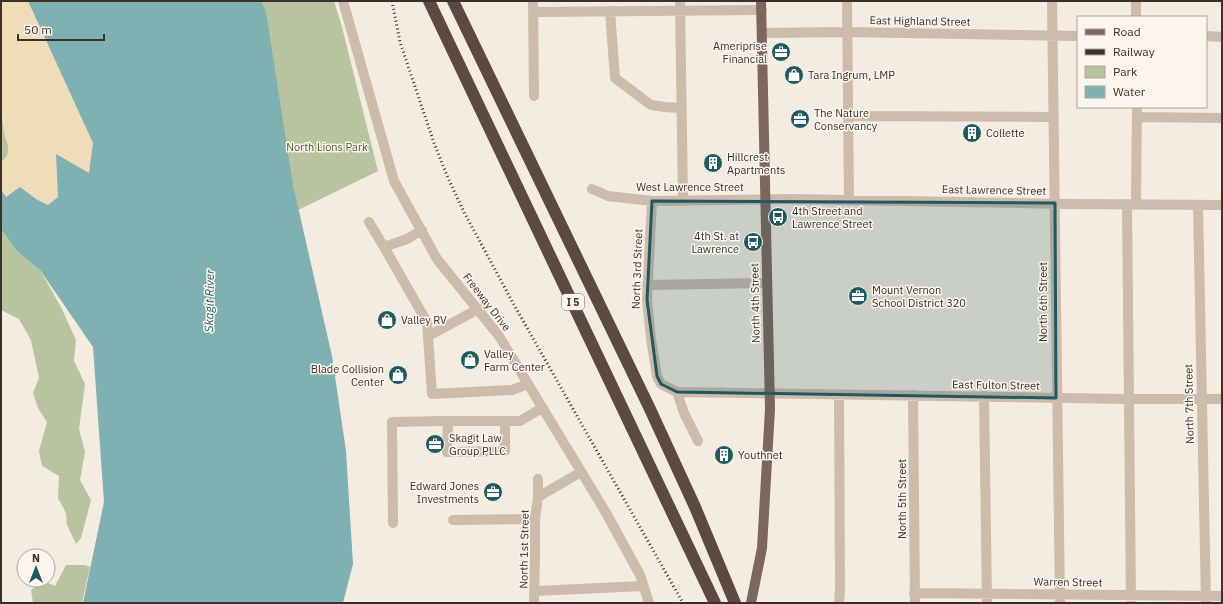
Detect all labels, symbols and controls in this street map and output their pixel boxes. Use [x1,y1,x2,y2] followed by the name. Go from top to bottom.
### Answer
[869,13,971,29] street label: East Highland Street
[18,16,104,42] scale bar
[1077,16,1207,108] legend
[24,22,52,37] text: 50 m
[1113,24,1141,39] text: Road
[713,39,767,66] place label: Ameriprise Financial
[770,41,792,63] office icon: Ameriprise Financial
[1113,44,1155,59] text: Railway
[783,64,805,86] shop icon: Tara Ingrum, LMP
[1113,64,1138,79] text: Park
[808,68,895,82] place label: Tara Ingrum, LMP
[1113,84,1146,99] text: Water
[814,106,878,133] place label: The Nature Conservancy
[789,108,811,130] office icon: The Nature Conservancy
[961,122,983,144] building icon: Collette
[986,126,1025,140] place label: Collette
[286,140,368,154] park label: North Lions Park
[727,150,785,177] place label: Hillcrest Apartments
[702,152,724,174] building icon: Hillcrest Apartments
[636,180,744,194] street label: West Lawrence Street
[942,182,1046,198] street label: East Lawrence Street
[792,204,872,231] place label: 4th Street and Lawrence Street
[767,206,789,228] bus stop icon: 4th Street and Lawrence Street
[629,228,645,309] street label: North 3rd Street
[691,229,739,256] place label: 4th St. at Lawrence
[742,231,764,253] bus stop icon: 4th St. at Lawrence
[1036,262,1050,342] street label: North 6th Street
[747,263,763,343] street label: North 4th Street
[201,269,217,333] water label: Skagit River
[460,270,514,334] street label: Freeway Drive
[872,283,966,310] place label: Mount Vernon School District 320
[847,285,869,307] office icon: Mount Vernon School District 320
[562,294,584,310] road number: I 5
[376,309,398,331] shop icon: Valley RV
[401,313,447,327] place label: Valley RV
[484,347,545,374] place label: Valley Farm Center
[459,349,481,371] shop icon: Valley Farm Center
[311,362,384,389] place label: Blade Collision Center
[387,364,409,386] shop icon: Blade Collision Center
[1181,364,1197,444] street label: North 7th Street
[952,377,1040,393] street label: East Fulton Street
[449,431,506,458] place label: Skagit Law Group PLLC
[424,433,446,455] office icon: Skagit Law Group PLLC
[713,444,735,466] building icon: Youthnet
[738,448,783,462] place label: Youthnet
[895,459,909,539] street label: North 5th Street
[410,479,479,506] place label: Edward Jones Investments
[482,481,504,503] office icon: Edward Jones Investments
[516,509,532,589] street label: North 1st Street
[16,548,56,588] north arrow
[32,551,40,565] text: N
[1034,574,1103,590] street label: Warren Street

